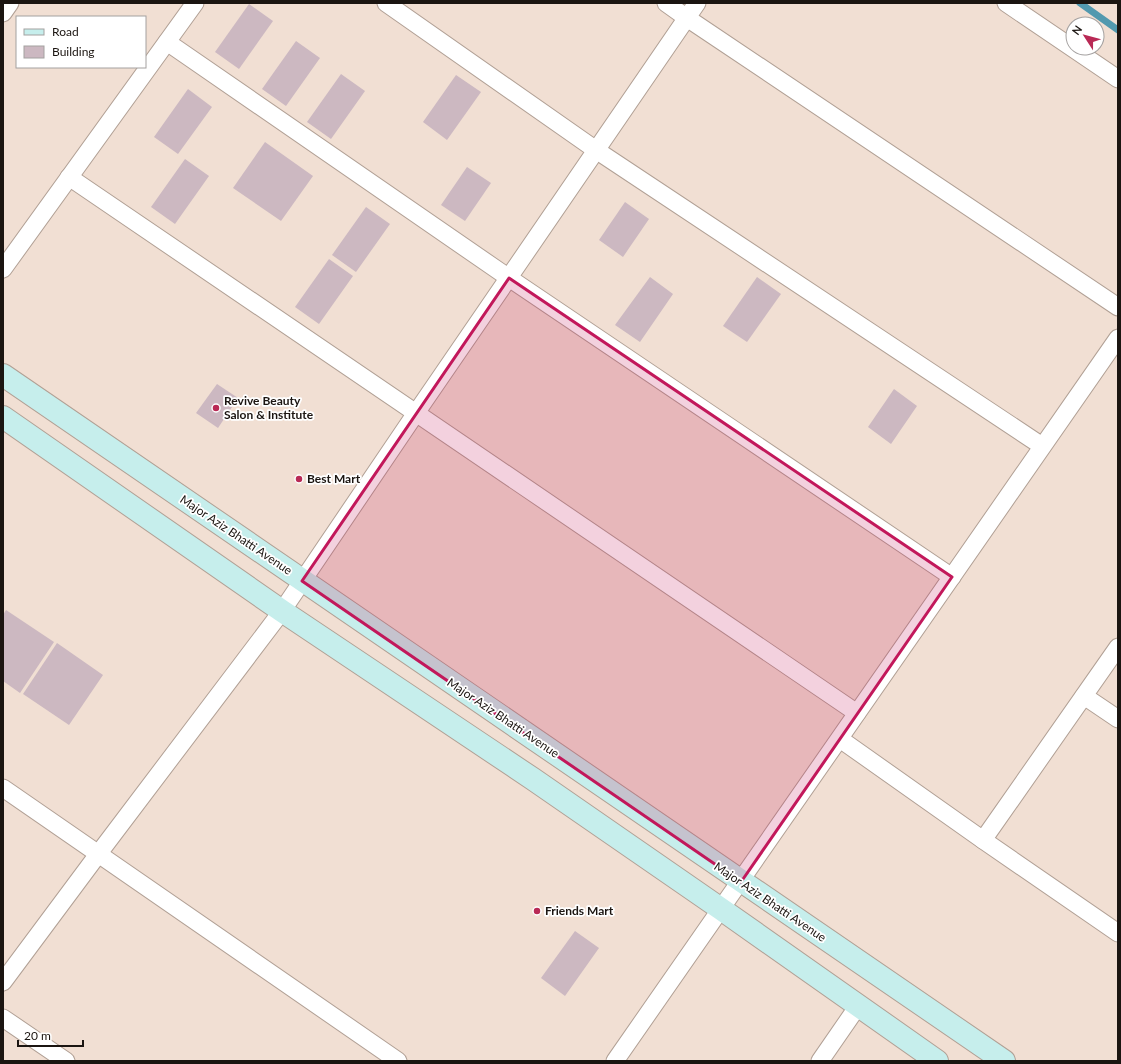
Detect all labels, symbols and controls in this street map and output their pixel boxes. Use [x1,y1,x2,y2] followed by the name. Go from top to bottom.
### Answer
[16,16,146,68] legend
[1065,16,1105,56] north arrow
[1069,23,1084,37] text: N
[52,24,79,39] text: Road
[52,44,95,59] text: Building
[224,393,314,422] place label: Revive Beauty Salon & Institute
[211,403,221,413] marker: Revive Beauty Salon & Institute
[307,471,361,486] place label: Best Mart
[294,474,304,484] marker: Best Mart
[177,491,295,578] street label: Major Aziz Bhatti Avenue
[444,674,562,761] street label: Major Aziz Bhatti Avenue
[711,858,829,945] street label: Major Aziz Bhatti Avenue
[545,903,614,918] place label: Friends Mart
[532,906,542,916] marker: Friends Mart
[18,1022,83,1048] scale bar
[24,1028,51,1043] text: 20 m

